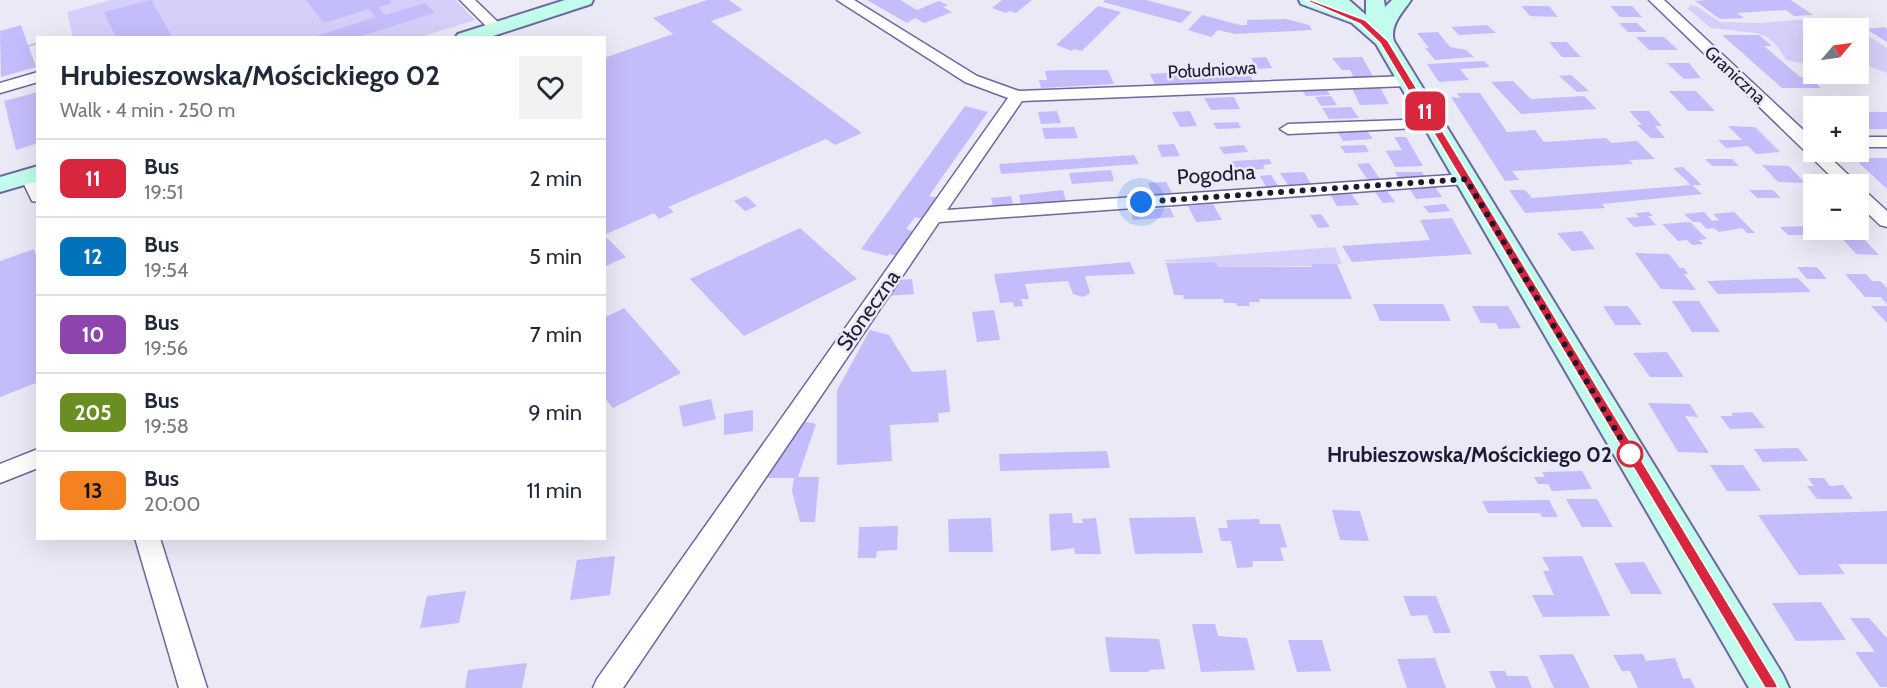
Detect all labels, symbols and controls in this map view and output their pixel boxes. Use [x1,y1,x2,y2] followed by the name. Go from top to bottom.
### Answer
[1803,18,1869,84] north arrow
[1803,18,1869,240] map controls
[1700,41,1770,109] street label: Graniczna
[519,56,582,119] button: heart
[1167,57,1257,83] street label: Południowa
[60,58,440,92] text: Hrubieszowska/Mościckiego 02
[1398,92,1452,130] line badge: 11
[1803,96,1869,162] button: +
[60,98,235,122] text: Walk · 4 min · 250 m
[1417,99,1433,124] text: 11
[144,153,179,180] text: Bus
[1176,159,1256,189] street label: Pogodna
[529,165,582,192] text: 2 min
[85,166,101,191] text: 11
[1803,174,1869,240] button: −
[144,180,183,204] text: 19:51
[1126,187,1156,217] your location
[144,231,179,258] text: Bus
[529,243,582,270] text: 5 min
[84,244,102,269] text: 12
[144,258,188,282] text: 19:54
[831,265,905,355] street label: Słoneczna
[144,309,179,336] text: Bus
[530,321,582,348] text: 7 min
[82,322,104,347] text: 10
[144,336,188,360] text: 19:56
[144,387,179,414] text: Bus
[528,399,582,426] text: 9 min
[74,400,112,425] text: 205
[144,414,189,438] text: 19:58
[1617,441,1643,467] marker: Hrubieszowska/Mościckiego 02
[1327,442,1612,467] place label: Hrubieszowska/Mościckiego 02
[144,465,179,492] text: Bus
[526,477,582,504] text: 11 min
[83,478,103,503] text: 13
[144,492,201,516] text: 20:00

